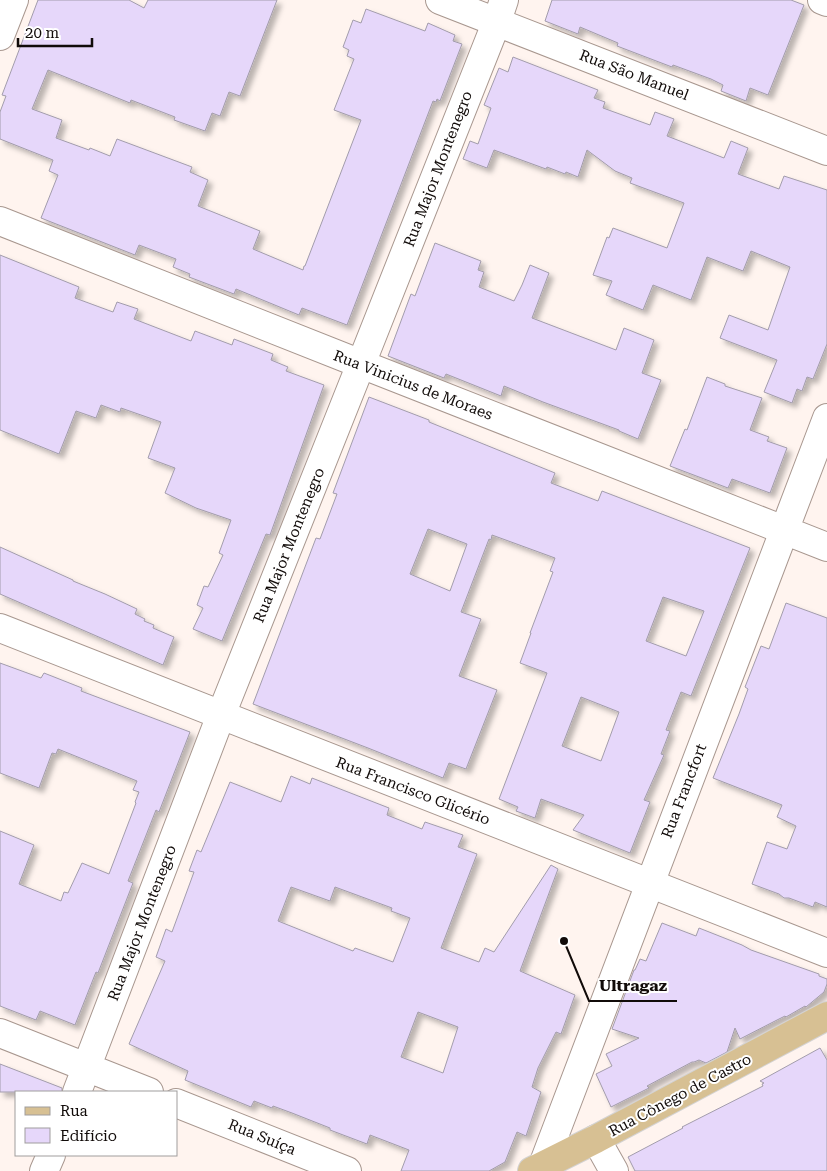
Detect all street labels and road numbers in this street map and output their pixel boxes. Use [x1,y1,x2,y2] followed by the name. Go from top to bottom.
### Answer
[577,46,692,104] street label: Rua São Manuel
[400,88,476,250] street label: Rua Major Montenegro
[331,346,495,424] street label: Rua Vinicius de Moraes
[250,465,328,625] street label: Rua Major Montenegro
[658,741,710,841] street label: Rua Francfort
[333,753,493,829] street label: Rua Francisco Glicério
[104,842,180,1004] street label: Rua Major Montenegro
[606,1050,754,1140] street label: Rua Cônego de Castro
[226,1115,298,1159] street label: Rua Suíça

